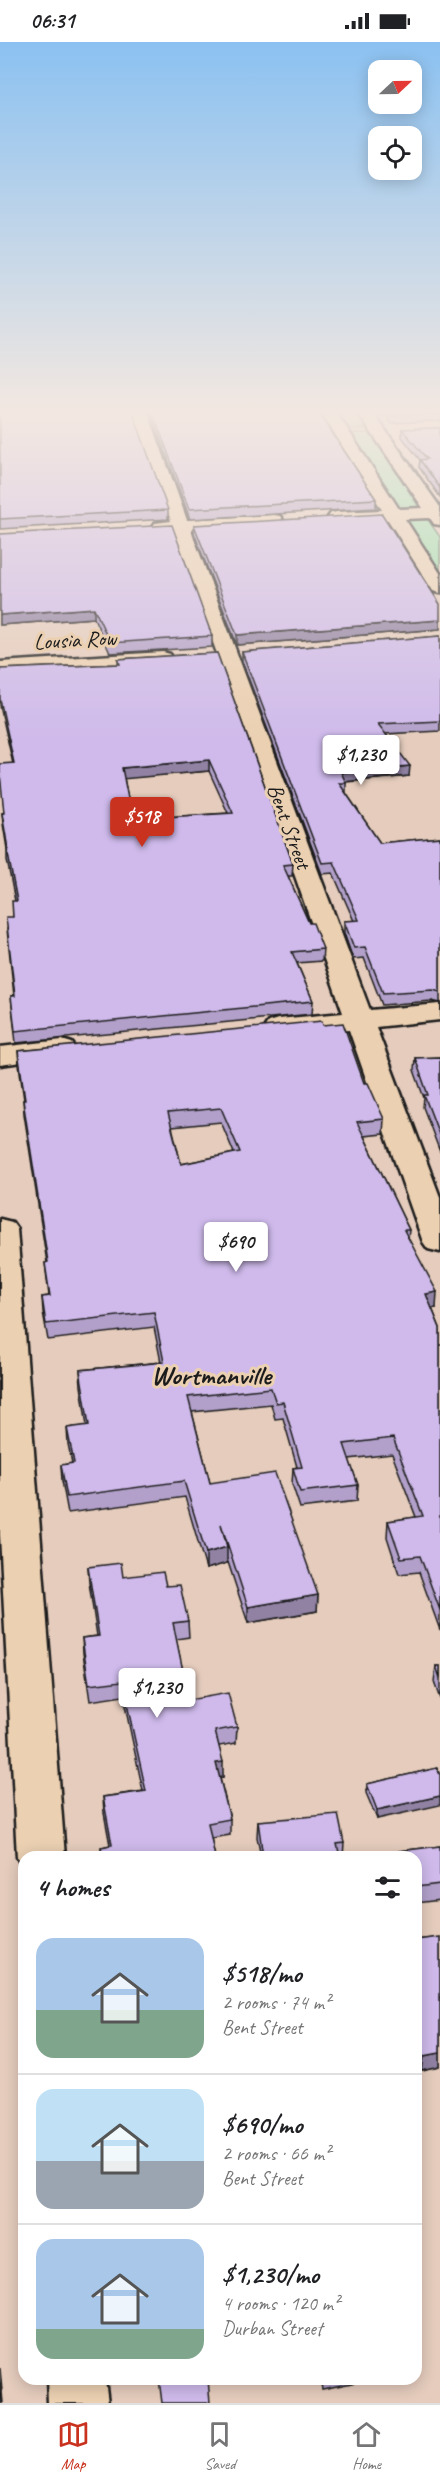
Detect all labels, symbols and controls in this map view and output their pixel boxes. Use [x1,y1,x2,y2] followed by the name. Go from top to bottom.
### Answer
[30,7,74,35] text: 06:31
[368,60,422,114] north arrow
[368,60,422,180] map controls
[368,126,422,180] button: locate
[33,624,119,656] street label: Lousia Row
[312,735,410,786] pin: $1,230
[337,742,385,767] text: $1,230
[261,780,318,875] street label: Bent Street
[106,797,178,848] pin: $518
[124,804,160,829] text: $518
[200,1222,272,1273] pin: $690
[218,1229,254,1254] text: $690
[151,1358,274,1392] district label: Wortmanville
[108,1668,206,1719] pin: $1,230
[133,1675,181,1700] text: $1,230
[36,1871,109,1904] text: 4 homes
[371,1871,404,1904] icon: filters
[222,1957,302,1990] text: $518/mo
[84,1962,156,2034] icon: home
[222,1990,330,2015] text: 2 rooms · 74 m²
[222,2015,303,2040] text: Bent Street
[222,2108,302,2141] text: $690/mo
[84,2113,156,2185] icon: home
[222,2141,330,2166] text: 2 rooms · 66 m²
[222,2166,303,2191] text: Bent Street
[222,2258,319,2291] text: $1,230/mo
[84,2263,156,2335] icon: home
[222,2291,339,2316] text: 4 rooms · 120 m²
[222,2316,322,2341] text: Durban Street
[57,2418,90,2474] tab: Map
[203,2418,236,2474] tab: Saved
[350,2418,383,2474] tab: Home

